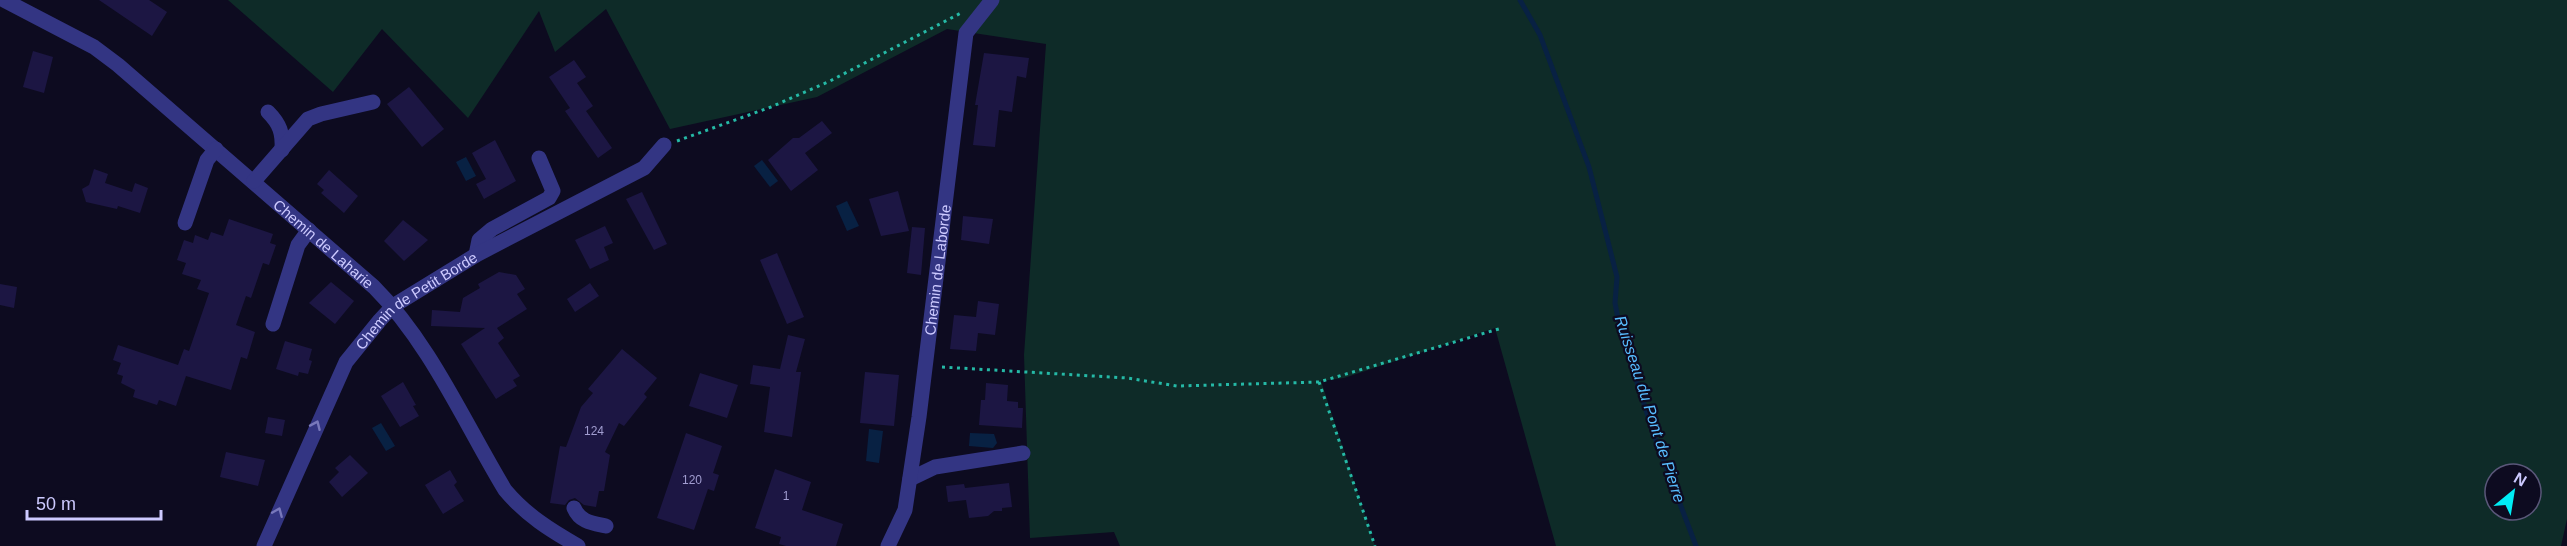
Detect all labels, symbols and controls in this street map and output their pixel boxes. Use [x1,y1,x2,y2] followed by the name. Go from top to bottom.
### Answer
[270,196,377,291] street label: Chemin de Laharie
[921,204,953,336] street label: Chemin de Laborde
[351,248,480,353] street label: Chemin de Petit Borde
[1612,313,1688,505] water label: Ruisseau du Pont de Pierre
[309,420,321,431] one-way arrow
[584,424,604,438] house number: 124
[2483,462,2543,522] north arrow
[2511,469,2530,490] text: N
[682,473,702,487] house number: 120
[27,483,160,521] scale bar
[783,489,790,503] house number: 1
[36,494,76,514] text: 50 m
[271,508,283,519] one-way arrow

